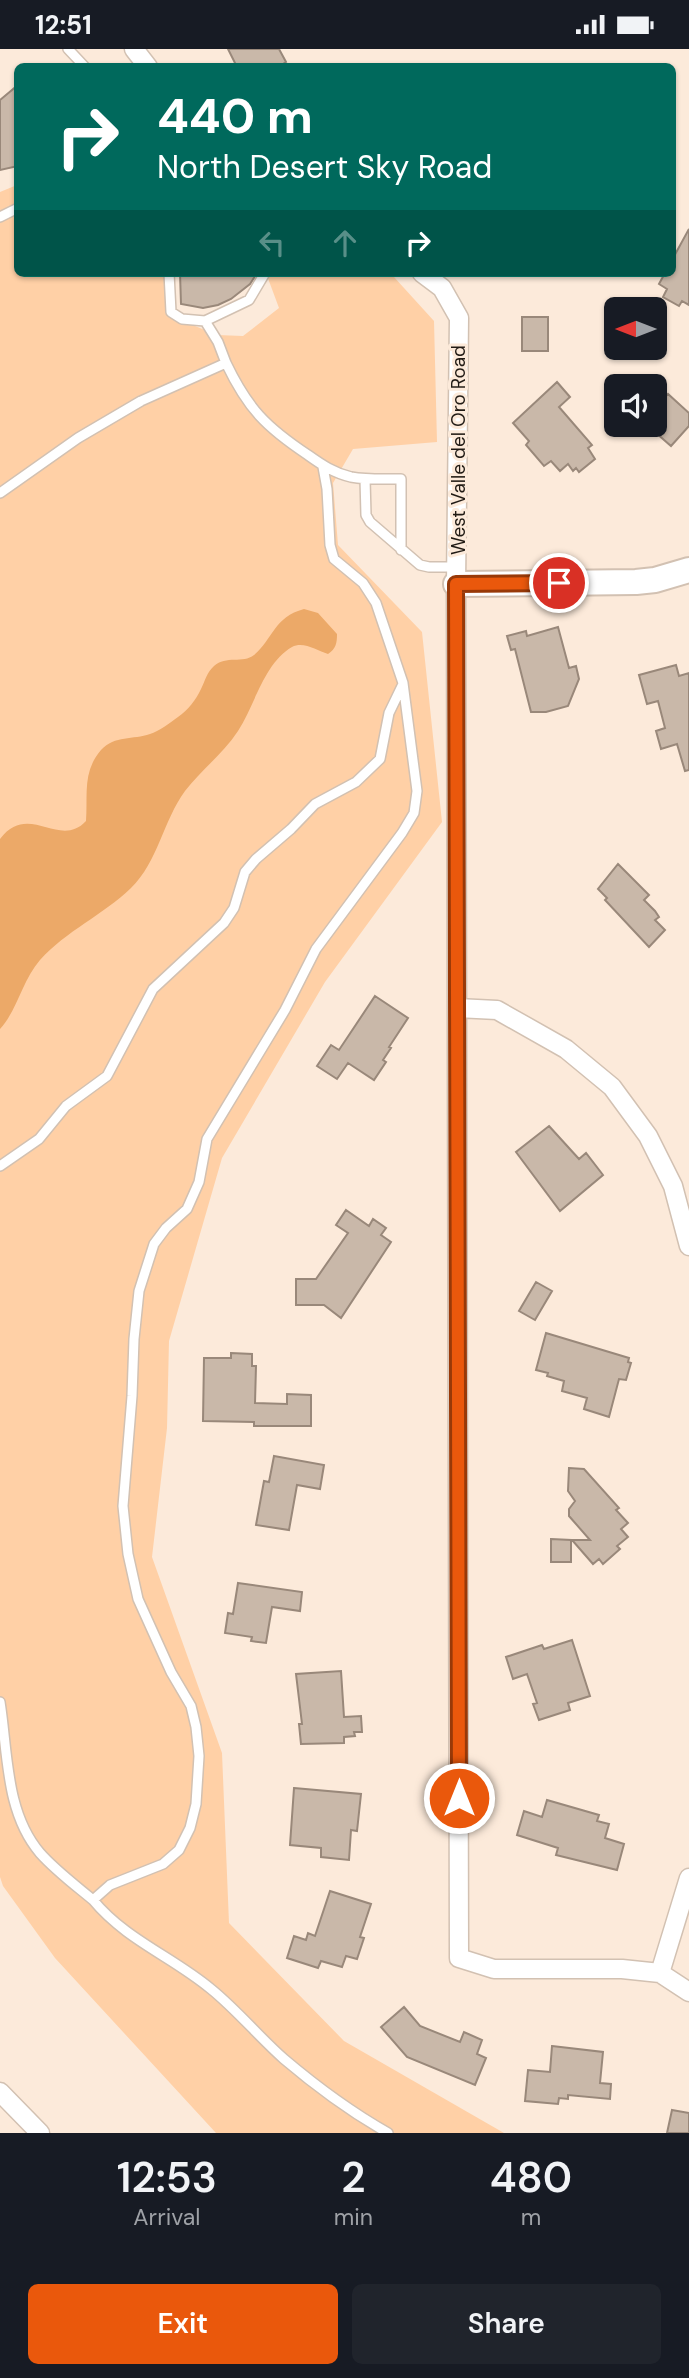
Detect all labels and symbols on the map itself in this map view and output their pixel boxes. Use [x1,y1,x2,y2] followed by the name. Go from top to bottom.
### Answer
[604,297,667,361] north arrow
[446,345,471,555] street label: West Valle del Oro Road
[529,553,589,613] pin
[422,1761,496,1835] position arrow

